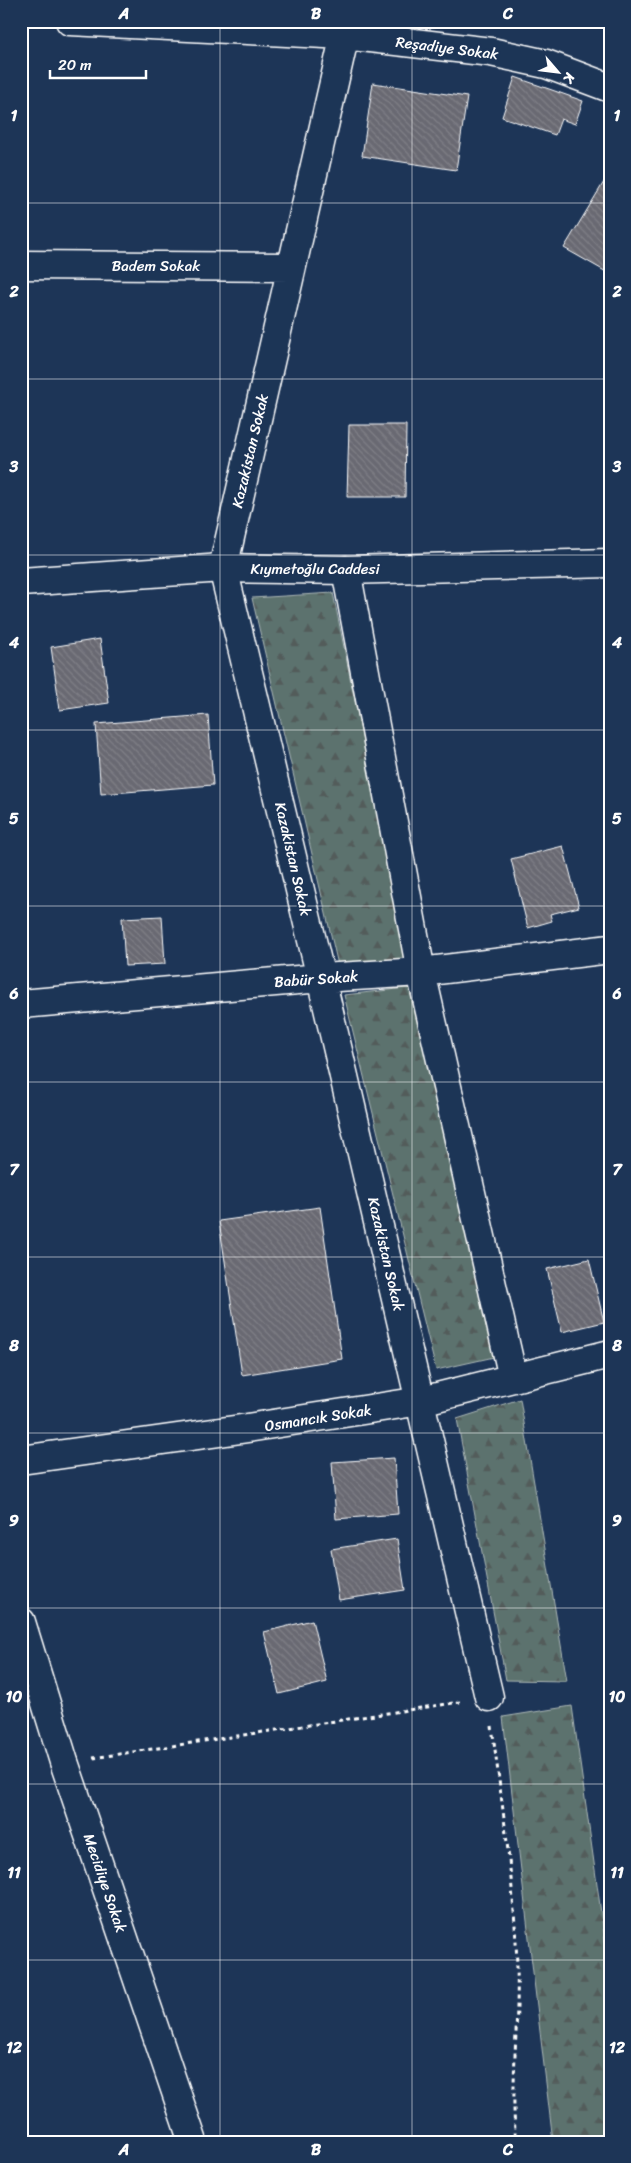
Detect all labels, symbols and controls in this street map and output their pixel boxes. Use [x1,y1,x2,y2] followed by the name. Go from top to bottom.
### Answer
[118,0,129,28] text: A
[311,0,322,28] text: B
[502,0,514,28] text: C
[394,29,501,67] street label: Reşadiye Sokak
[50,48,146,80] scale bar
[534,48,584,98] north arrow
[58,52,92,78] text: 20 m
[555,67,583,89] text: K
[11,101,18,130] text: 1
[614,101,621,130] text: 1
[112,253,201,279] street label: Badem Sokak
[8,277,19,306] text: 2
[611,277,622,306] text: 2
[224,390,276,511] street label: Kazakistan Sokak
[9,452,19,481] text: 3
[612,452,622,481] text: 3
[250,556,380,582] street label: Kıymetoğlu Caddesi
[8,628,19,657] text: 4
[611,628,622,657] text: 4
[267,799,319,920] street label: Kazakistan Sokak
[9,804,19,833] text: 5
[612,804,622,833] text: 5
[273,963,360,995] street label: Babür Sokak
[8,979,19,1008] text: 6
[611,979,622,1008] text: 6
[9,1155,20,1184] text: 7
[612,1155,623,1184] text: 7
[360,1194,412,1315] street label: Kazakistan Sokak
[8,1331,19,1360] text: 8
[611,1331,622,1360] text: 8
[263,1397,373,1439] street label: Osmancık Sokak
[9,1506,19,1535] text: 9
[612,1506,622,1535] text: 9
[6,1682,22,1711] text: 10
[609,1682,625,1711] text: 10
[76,1830,134,1936] street label: Mecidiye Sokak
[7,1858,21,1887] text: 11
[610,1858,624,1887] text: 11
[6,2033,23,2062] text: 12
[609,2033,626,2062] text: 12
[118,2135,129,2163] text: A
[311,2135,322,2163] text: B
[502,2135,514,2163] text: C

